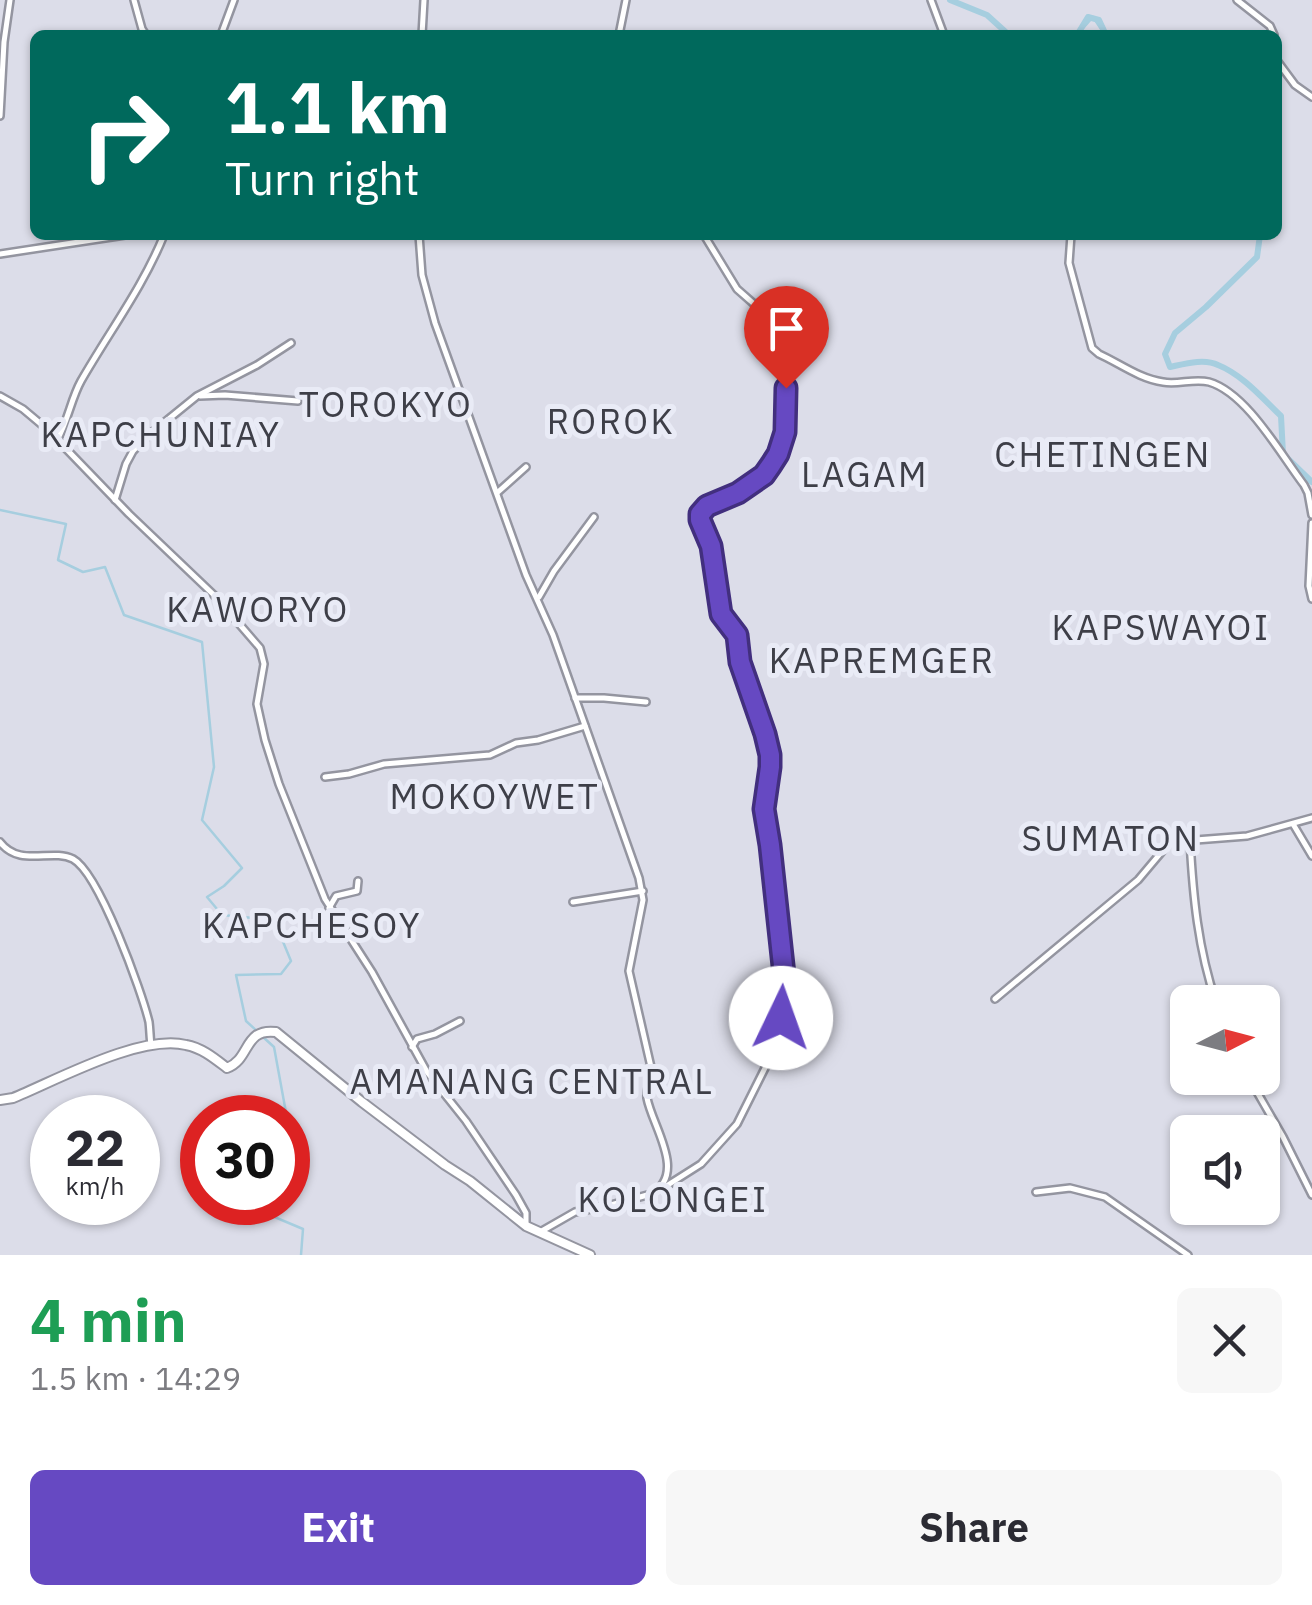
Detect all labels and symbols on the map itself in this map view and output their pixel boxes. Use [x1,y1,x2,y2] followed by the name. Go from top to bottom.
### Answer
[744,286,829,389] pin
[299,381,473,427] district label: TOROKYO
[547,398,675,444] district label: ROROK
[40,411,282,457] district label: KAPCHUNIAY
[994,431,1212,477] district label: CHETINGEN
[801,451,929,497] district label: LAGAM
[166,586,350,632] district label: KAWORYO
[1052,604,1270,650] district label: KAPSWAYOI
[769,637,995,683] district label: KAPREMGER
[390,773,600,819] district label: MOKOYWET
[1022,815,1201,861] district label: SUMATON
[202,902,422,948] district label: KAPCHESOY
[729,966,833,1070] position arrow
[1170,985,1280,1095] north arrow
[350,1058,714,1104] district label: AMANANG CENTRAL
[180,1095,310,1225] speed limit sign: 30
[578,1176,768,1222] district label: KOLONGEI

